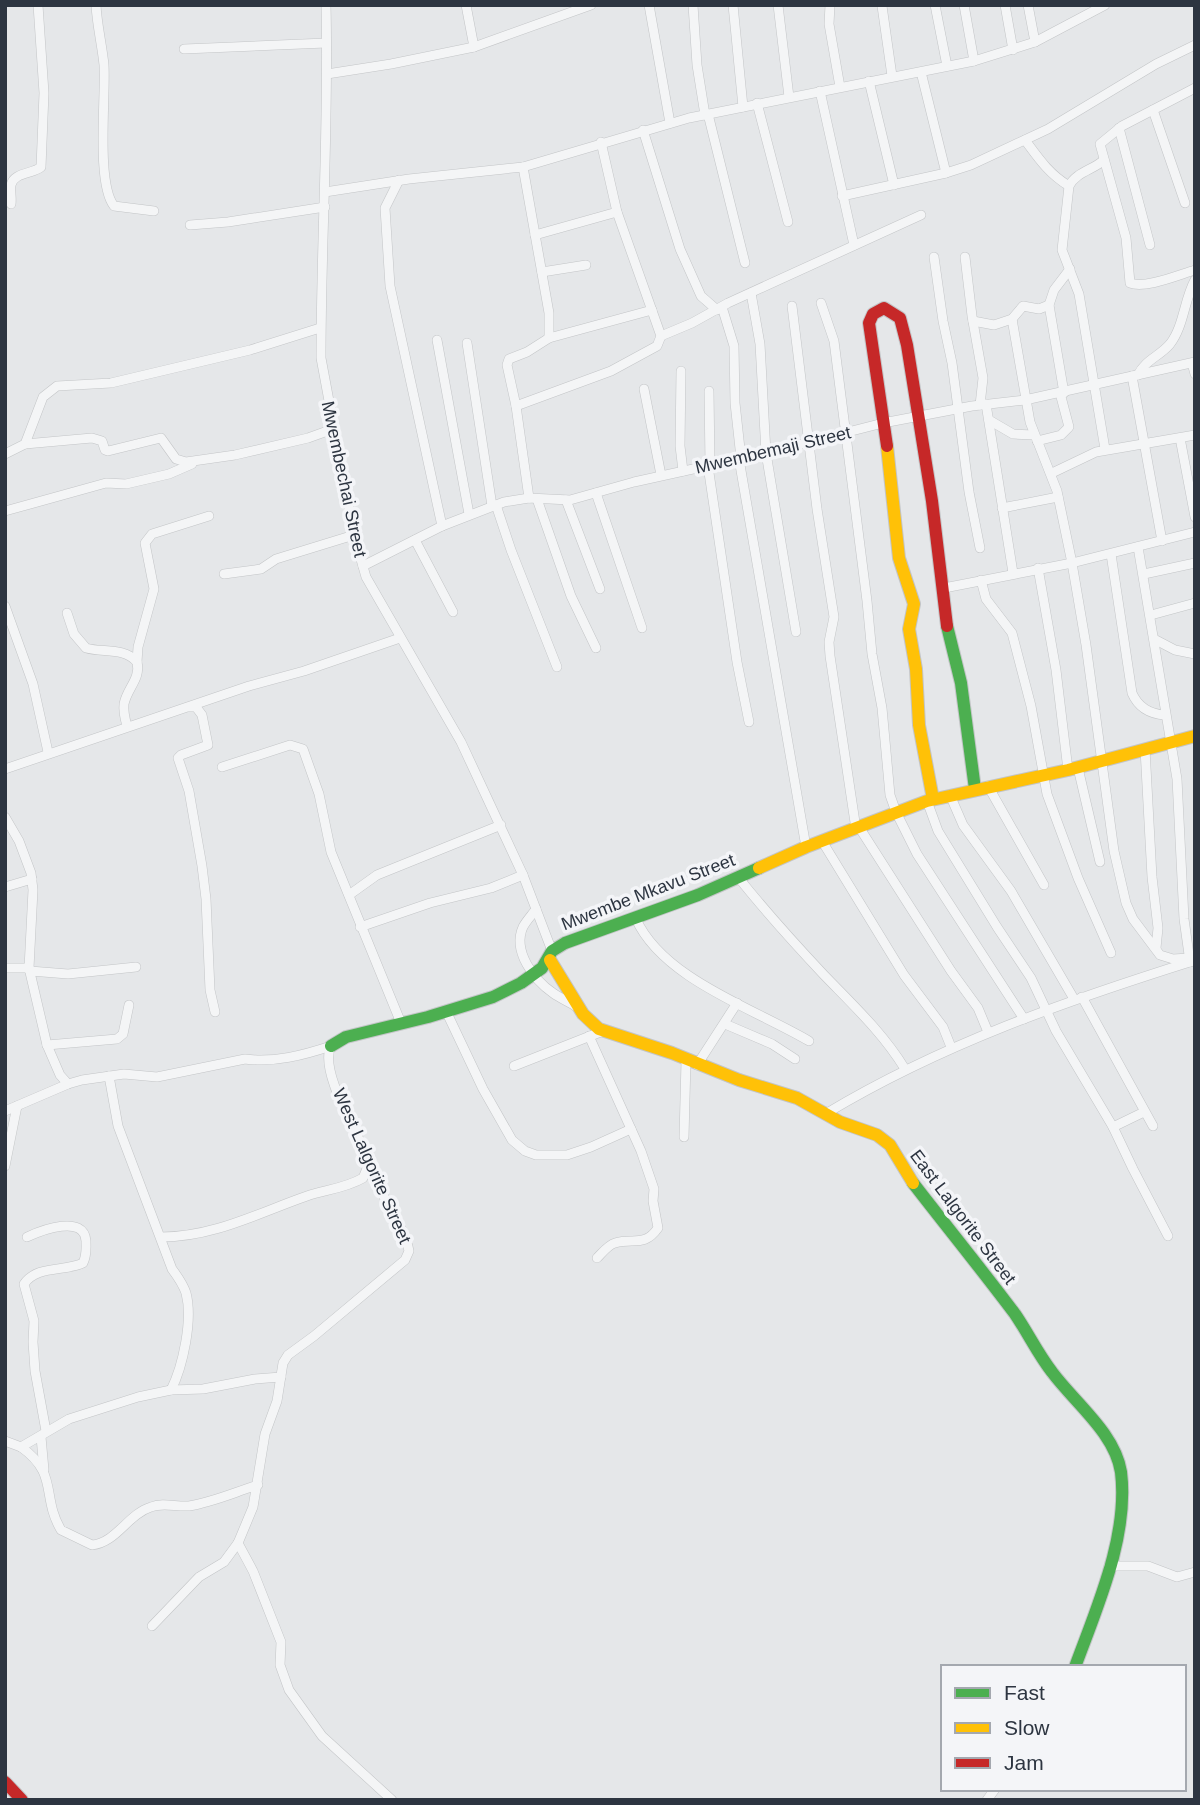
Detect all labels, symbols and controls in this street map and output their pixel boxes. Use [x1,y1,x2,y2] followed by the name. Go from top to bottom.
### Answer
[318,399,370,559] street label: Mwembechai Street
[693,422,853,478] street label: Mwembemaji Street
[558,850,738,934] street label: Mwembe Mkavu Street
[329,1085,415,1247] street label: West Lalgorite Street
[906,1146,1020,1288] street label: East Lalgorite Street
[941,1665,1186,1791] legend
[1004,1681,1045,1704] text: Fast
[1004,1716,1050,1739] text: Slow
[1004,1751,1044,1774] text: Jam

